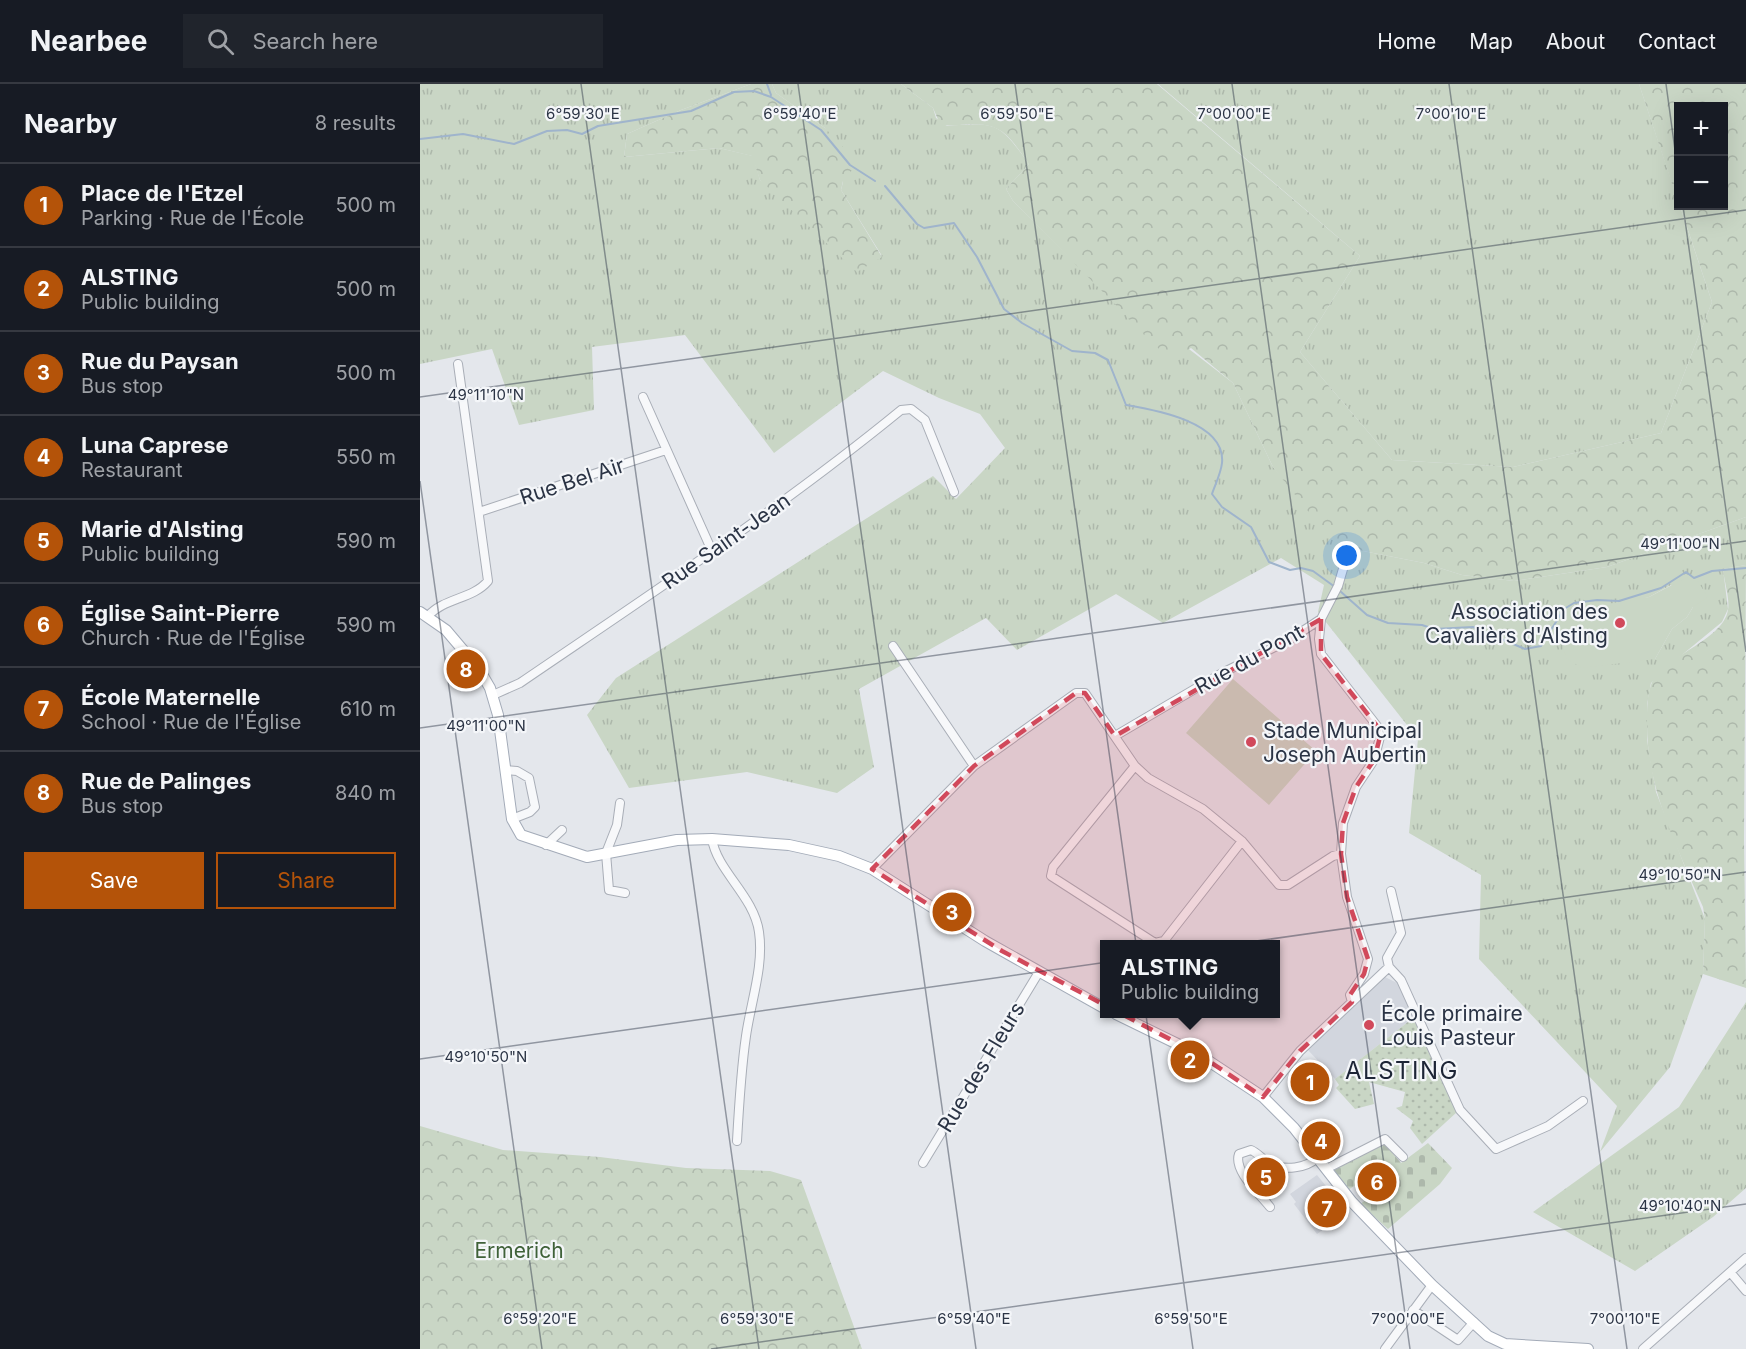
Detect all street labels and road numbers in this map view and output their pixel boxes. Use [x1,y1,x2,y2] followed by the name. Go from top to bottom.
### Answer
[516,452,628,510] street label: Rue Bel Air
[657,488,795,594] street label: Rue Saint-Jean
[1190,619,1308,699] street label: Rue du Pont
[932,997,1030,1137] street label: Rue des Fleurs

